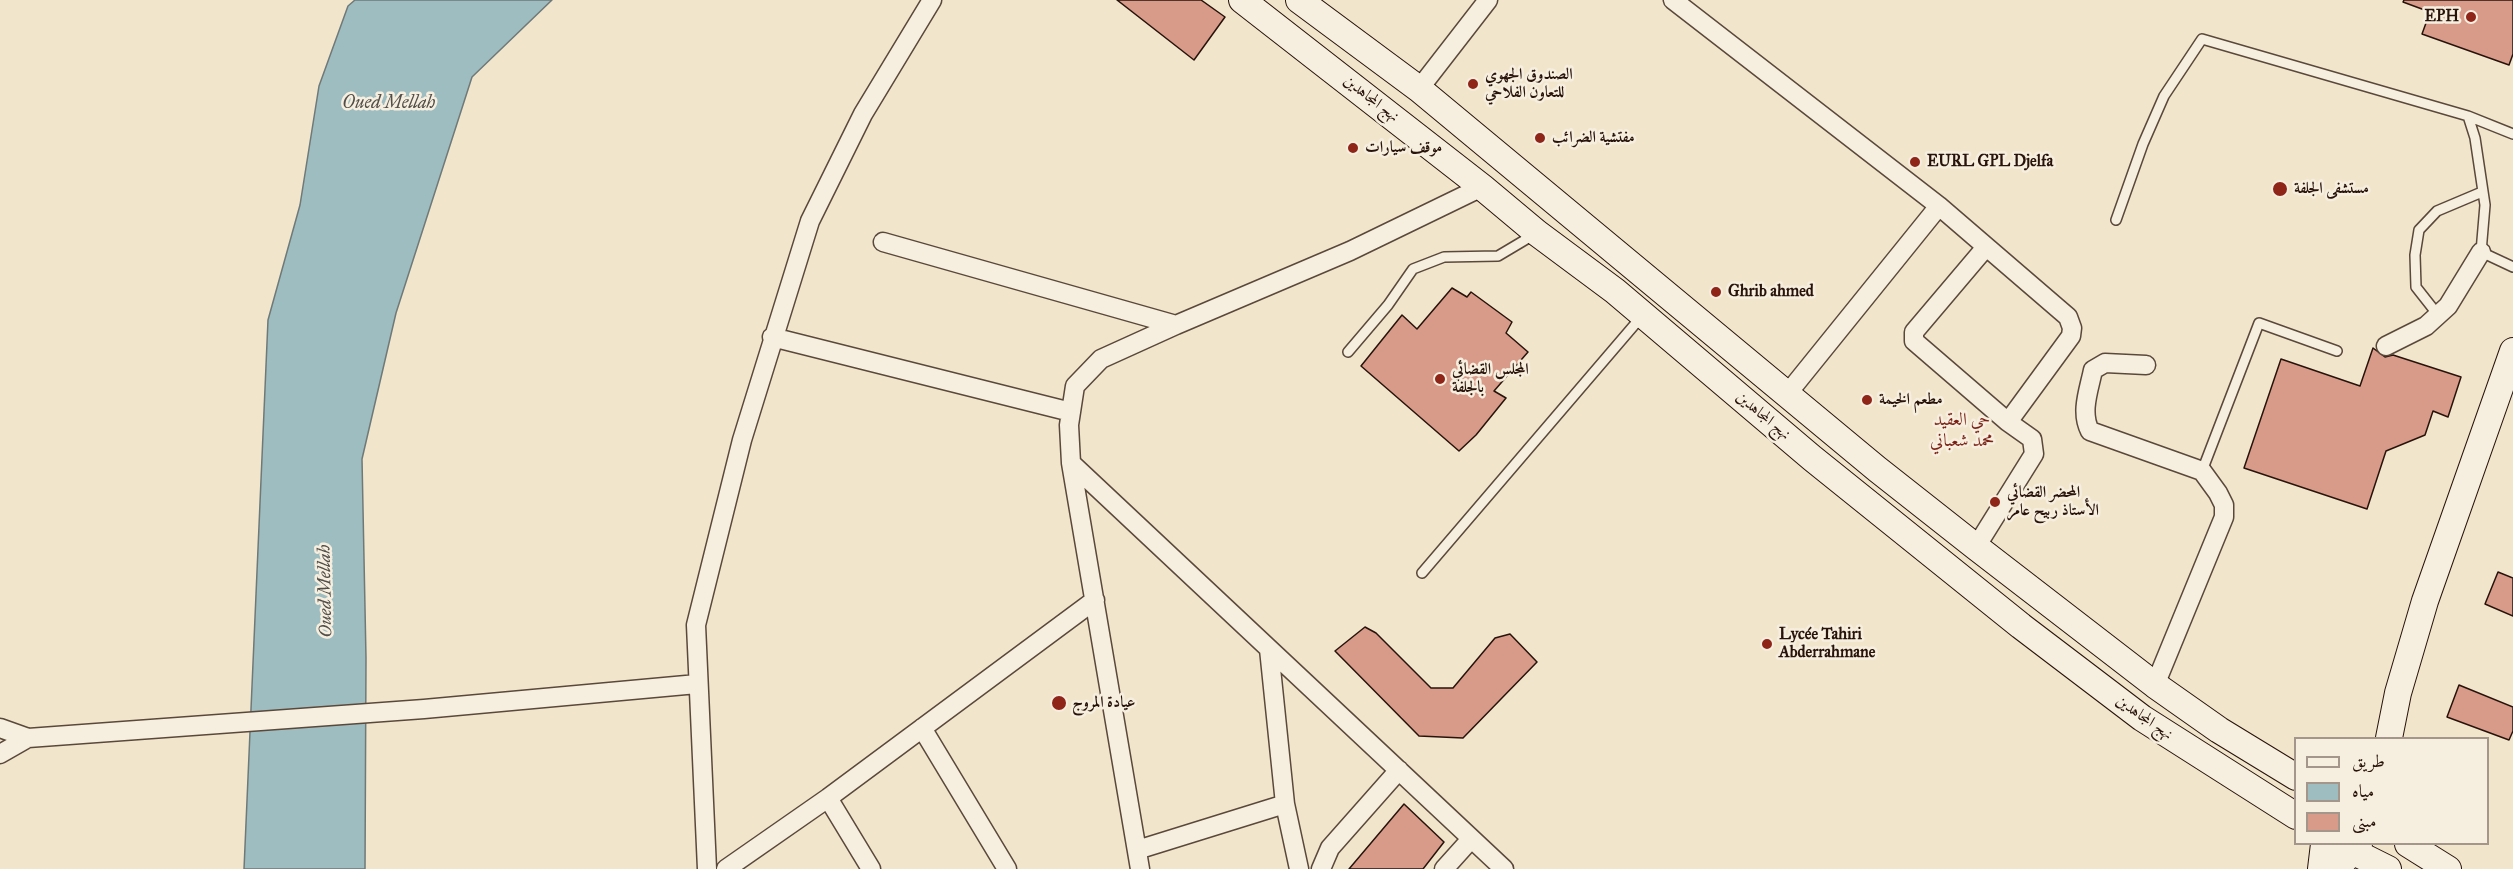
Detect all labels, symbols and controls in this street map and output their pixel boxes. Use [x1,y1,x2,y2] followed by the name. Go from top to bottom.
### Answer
[2425,7,2459,27] place label: EPH
[2464,10,2478,24] marker: EPH
[1485,65,1573,103] place label: الصندوق الجهوي للتعاون الفلاحي
[1339,71,1403,127] street label: نهج المجاهدين
[1466,77,1480,91] marker: الصندوق الجهوي للتعاون الفلاحي
[343,93,435,115] water label: Oued Mellah
[1552,128,1635,148] place label: مفتشية الضرائب
[1533,131,1547,145] marker: مفتشية الضرائب
[1365,138,1442,158] place label: موقف سيارات
[1346,141,1360,155] marker: موقف سيارات
[1927,152,2053,172] place label: EURL GPL Djelfa
[1908,155,1922,169] marker: EURL GPL Djelfa
[2294,179,2369,199] place label: مستشفى الجلفة
[2271,180,2289,198] marker: مستشفى الجلفة
[1728,282,1814,302] place label: Ghrib ahmed
[1709,285,1723,299] marker: Ghrib ahmed
[1452,360,1529,398] place label: المجلس القضائي بالجلفة
[1433,372,1447,386] marker: المجلس القضائي بالجلفة
[1732,388,1794,444] street label: نهج المجاهدين
[1879,390,1943,410] place label: مطعم الخيمة
[1860,393,1874,407] marker: مطعم الخيمة
[1930,410,1994,452] district label: حي العقيد محمد شعباني
[2007,483,2099,521] place label: المحضر القضائي الأستاذ ربيح عامر
[1988,495,2002,509] marker: المحضر القضائي الأستاذ ربيح عامر
[314,544,338,638] water label: Oued Mellah
[1779,625,1875,663] place label: Lycée Tahiri Abderrahmane
[1760,637,1774,651] marker: Lycée Tahiri Abderrahmane
[2112,691,2176,745] street label: نهج المجاهدين
[1072,693,1135,713] place label: عيادة المروج
[1050,694,1068,712] marker: عيادة المروج
[2294,737,2489,845] legend
[2352,750,2385,772] text: طريق
[2352,780,2374,802] text: مياه
[2352,810,2377,832] text: مبنى

